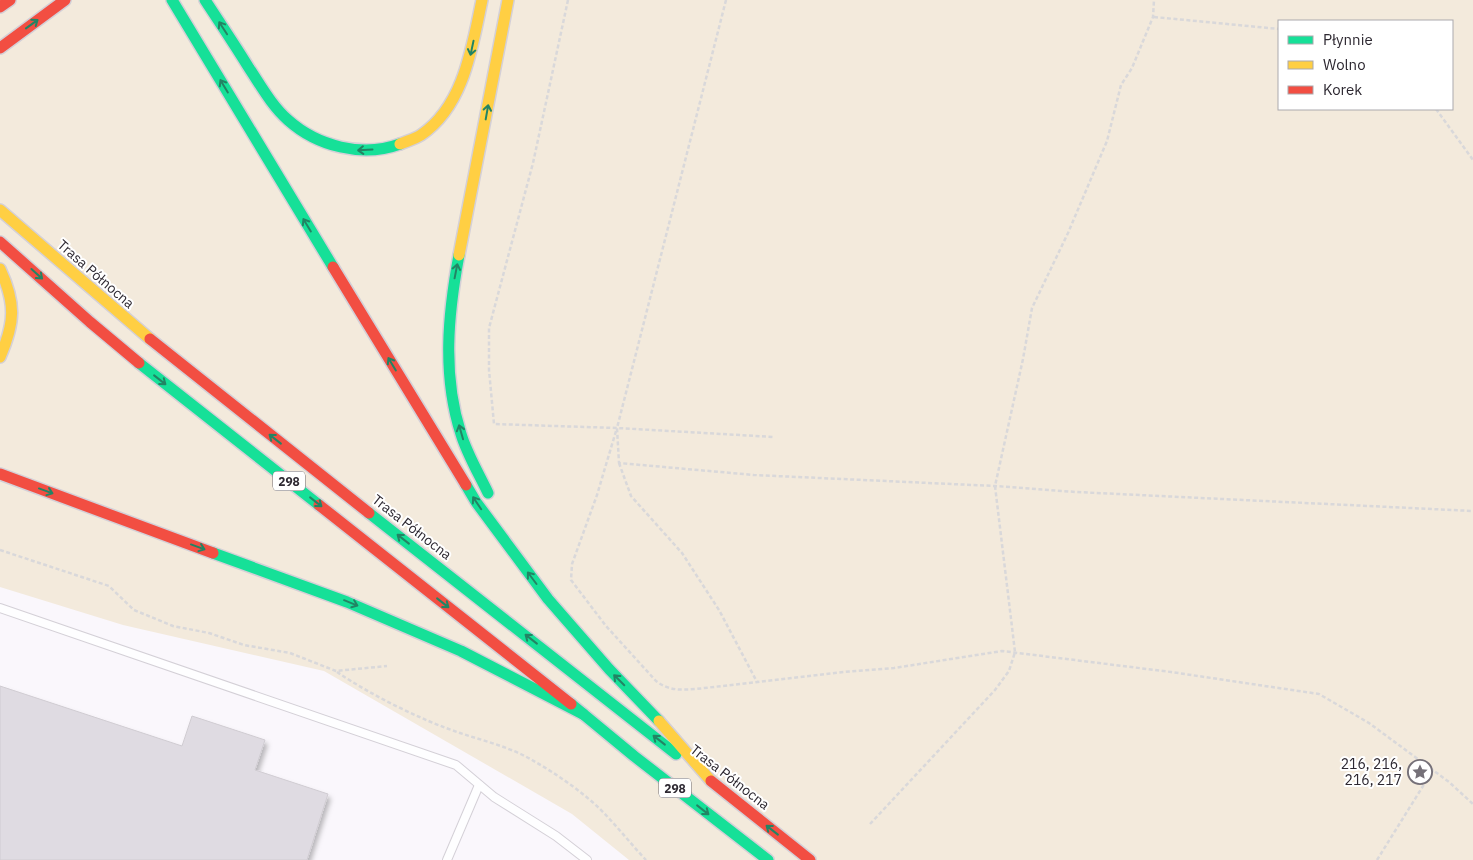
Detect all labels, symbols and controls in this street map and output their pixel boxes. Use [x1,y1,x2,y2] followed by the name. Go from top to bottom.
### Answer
[25,19,39,29] one-way arrow
[1278,20,1453,110] legend
[218,21,229,35] one-way arrow
[1323,30,1373,49] text: Płynnie
[467,39,476,55] one-way arrow
[1323,55,1366,74] text: Wolno
[218,80,228,94] one-way arrow
[1323,80,1362,99] text: Korek
[483,104,493,120] one-way arrow
[358,146,374,155] one-way arrow
[302,219,312,233] one-way arrow
[54,236,138,313] street label: Trasa Północna
[452,263,462,279] one-way arrow
[30,268,43,280] one-way arrow
[386,358,396,372] one-way arrow
[154,374,167,385] one-way arrow
[456,424,465,440] one-way arrow
[269,433,282,444] one-way arrow
[273,472,305,491] road number: 298
[38,487,53,496] one-way arrow
[369,490,456,564] street label: Trasa Północna
[472,496,482,510] one-way arrow
[309,497,322,508] one-way arrow
[397,533,410,544] one-way arrow
[190,543,205,552] one-way arrow
[527,571,537,585] one-way arrow
[436,598,450,608] one-way arrow
[343,600,358,609] one-way arrow
[525,634,538,645] one-way arrow
[613,674,625,686] one-way arrow
[652,734,665,745] one-way arrow
[687,740,774,814] street label: Trasa Północna
[1341,755,1402,789] place label: 216, 216, 216, 217
[1407,759,1433,785] place icon: 216, 216, 216, 217
[659,778,691,798] road number: 298
[696,804,709,815] one-way arrow
[766,824,779,835] one-way arrow

